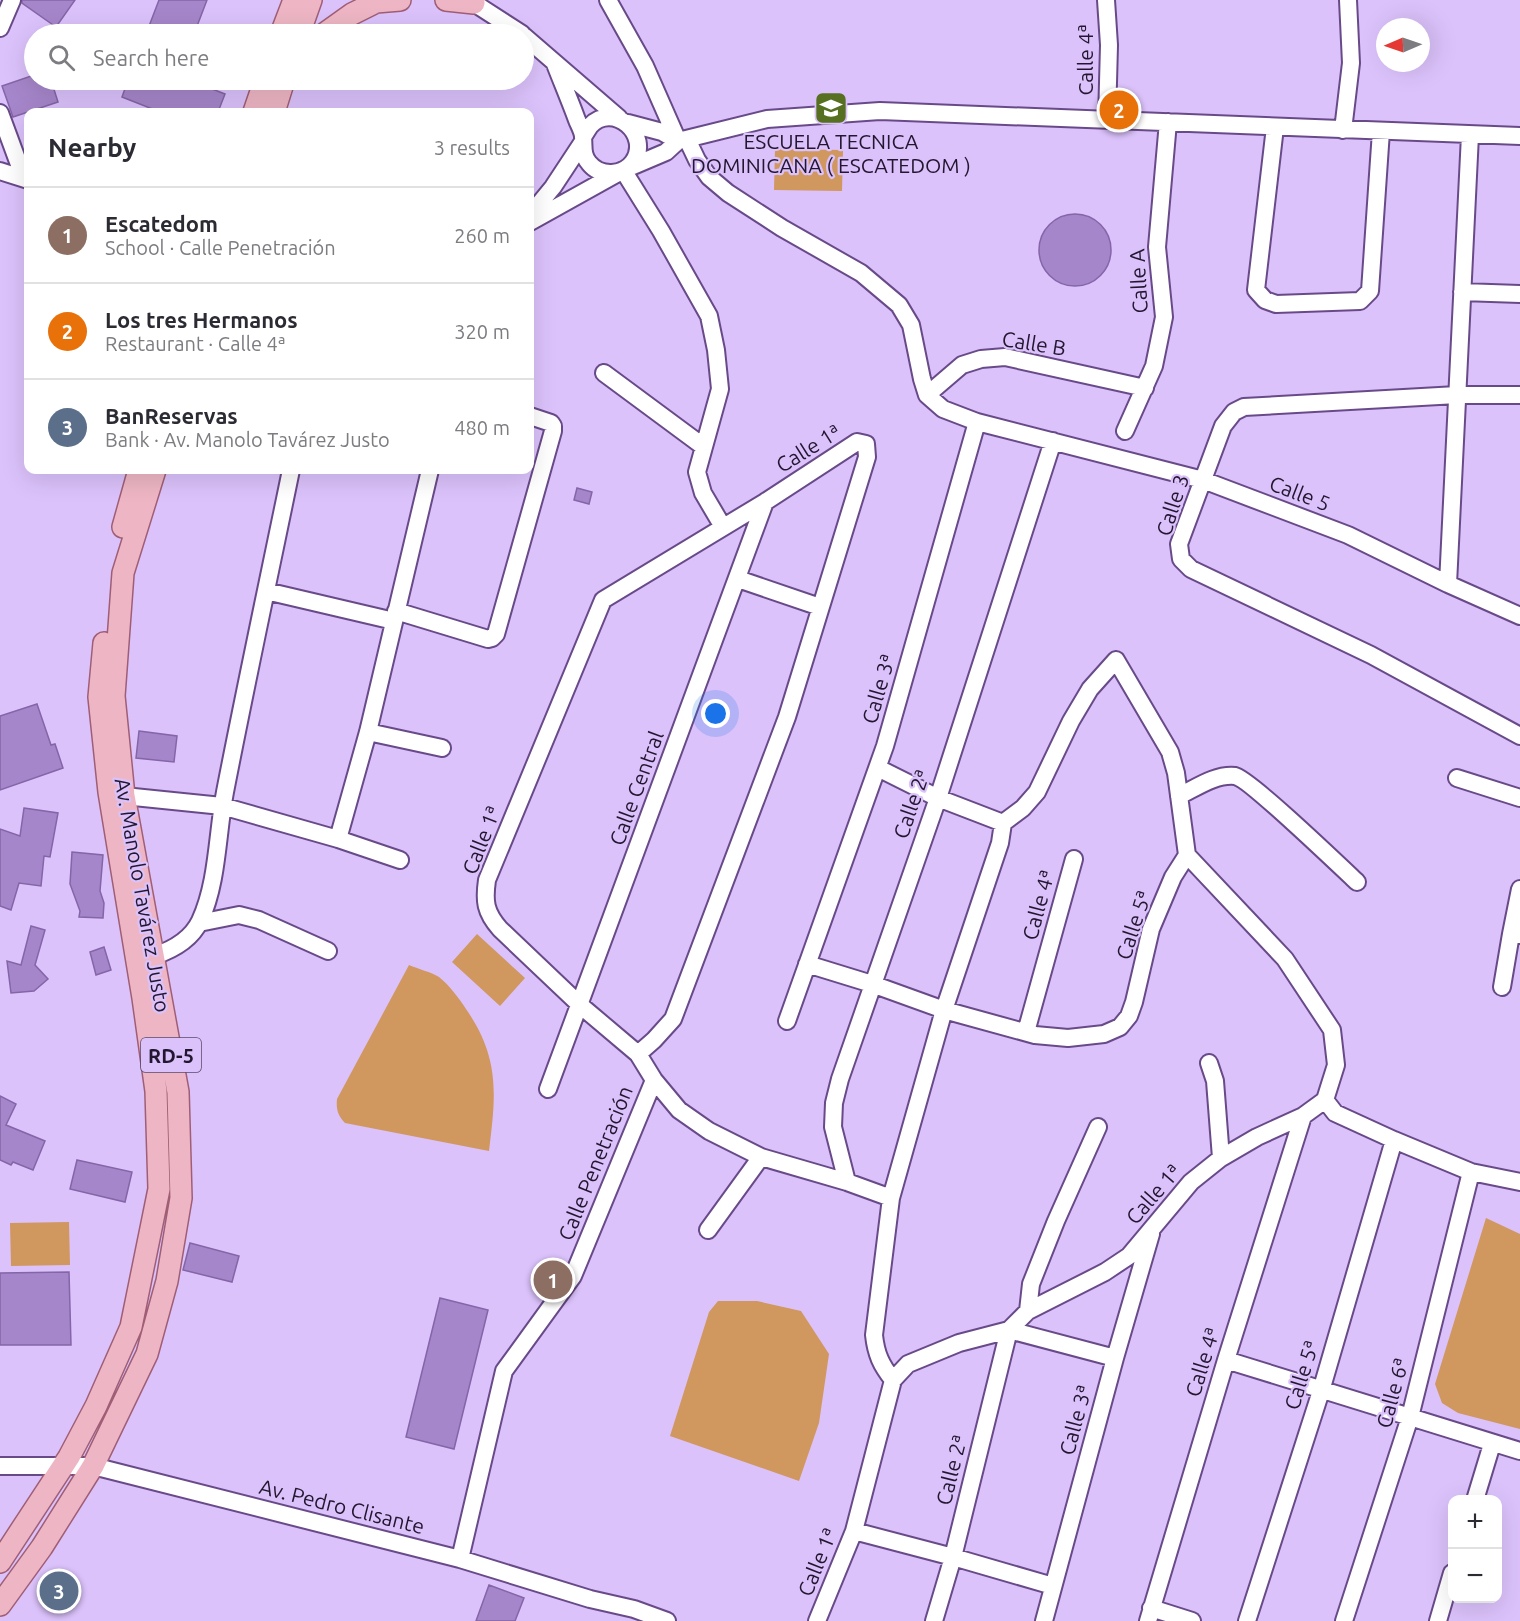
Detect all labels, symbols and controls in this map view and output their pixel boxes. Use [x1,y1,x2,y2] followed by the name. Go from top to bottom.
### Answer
[1376,18,1430,72] north arrow
[24,24,534,90] search box
[1073,24,1097,96] street label: Calle 4ª
[45,41,78,74] icon: search
[93,45,209,70] text: Search here
[1100,88,1138,132] pin: 2
[813,90,849,126] school or university icon: ESCUELA TECNICA DOMINICANA ( ESCATEDOM )
[691,129,971,177] place label: ESCUELA TECNICA DOMINICANA ( ESCATEDOM )
[48,133,136,162] text: Nearby
[434,136,510,159] text: 3 results
[105,211,218,236] text: Escatedom
[62,224,73,247] text: 1
[454,224,510,247] text: 260 m
[105,236,336,259] text: School · Calle Penetración
[1124,248,1152,314] street label: Calle A
[105,307,298,332] text: Los tres Hermanos
[62,320,73,343] text: 2
[454,320,510,343] text: 320 m
[1000,326,1068,360] street label: Calle B
[105,332,286,355] text: Restaurant · Calle 4ª
[105,403,238,428] text: BanReservas
[62,416,73,439] text: 3
[454,416,510,439] text: 480 m
[772,419,844,477] street label: Calle 1ª
[105,428,390,451] text: Bank · Av. Manolo Tavárez Justo
[1151,471,1193,539] street label: Calle 3
[1266,471,1334,515] street label: Calle 5
[857,652,899,726] street label: Calle 3ª
[701,699,730,728] your location
[604,728,668,848] street label: Calle Central
[888,766,934,842] street label: Calle 2ª
[111,776,175,1014] street label: Av. Manolo Tavárez Justo
[457,803,505,877] street label: Calle 1ª
[1017,868,1059,942] street label: Calle 4ª
[1111,887,1155,963] street label: Calle 5ª
[141,1038,201,1072] road number: RD-5
[553,1082,637,1244] street label: Calle Penetración
[1121,1159,1185,1229] street label: Calle 1ª
[534,1258,572,1302] pin: 1
[1180,1325,1224,1399] street label: Calle 4ª
[1279,1338,1323,1412] street label: Calle 5ª
[1371,1356,1413,1430] street label: Calle 6ª
[1054,1383,1096,1457] street label: Calle 3ª
[931,1433,971,1507] street label: Calle 2ª
[257,1474,427,1538] street label: Av. Pedro Clisante
[1448,1495,1502,1603] map controls
[1448,1495,1502,1549] button: +
[793,1525,841,1599] street label: Calle 1ª
[1448,1549,1502,1603] button: −
[40,1568,78,1614] pin: 3

